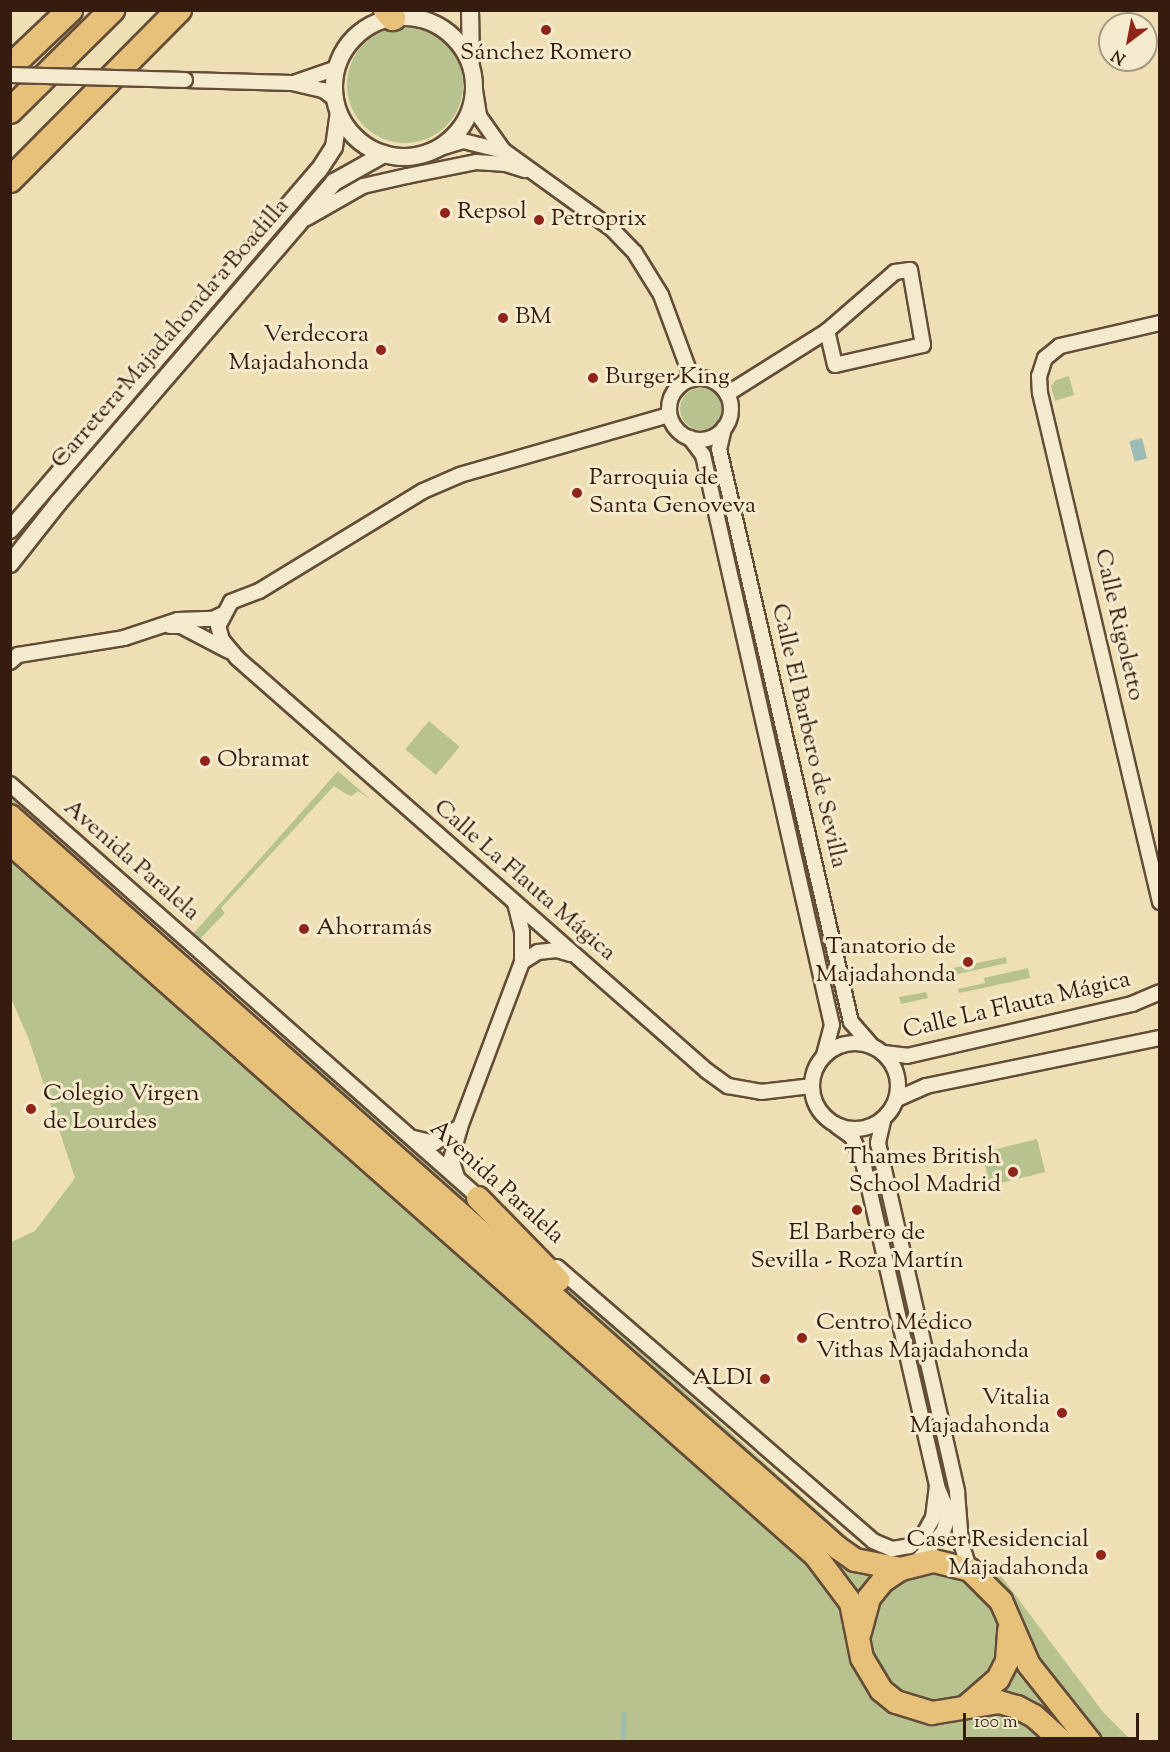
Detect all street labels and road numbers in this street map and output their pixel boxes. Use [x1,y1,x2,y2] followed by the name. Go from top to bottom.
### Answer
[46,193,296,475] street label: Carretera Majadahonda a Boadilla
[1087,546,1149,704] street label: Calle Rigoletto
[764,601,852,871] street label: Calle El Barbero de Sevilla
[57,794,205,928] street label: Avenida Paralela
[427,794,621,968] street label: Calle La Flauta Mágica
[901,966,1133,1046] street label: Calle La Flauta Mágica
[423,1115,569,1251] street label: Avenida Paralela

